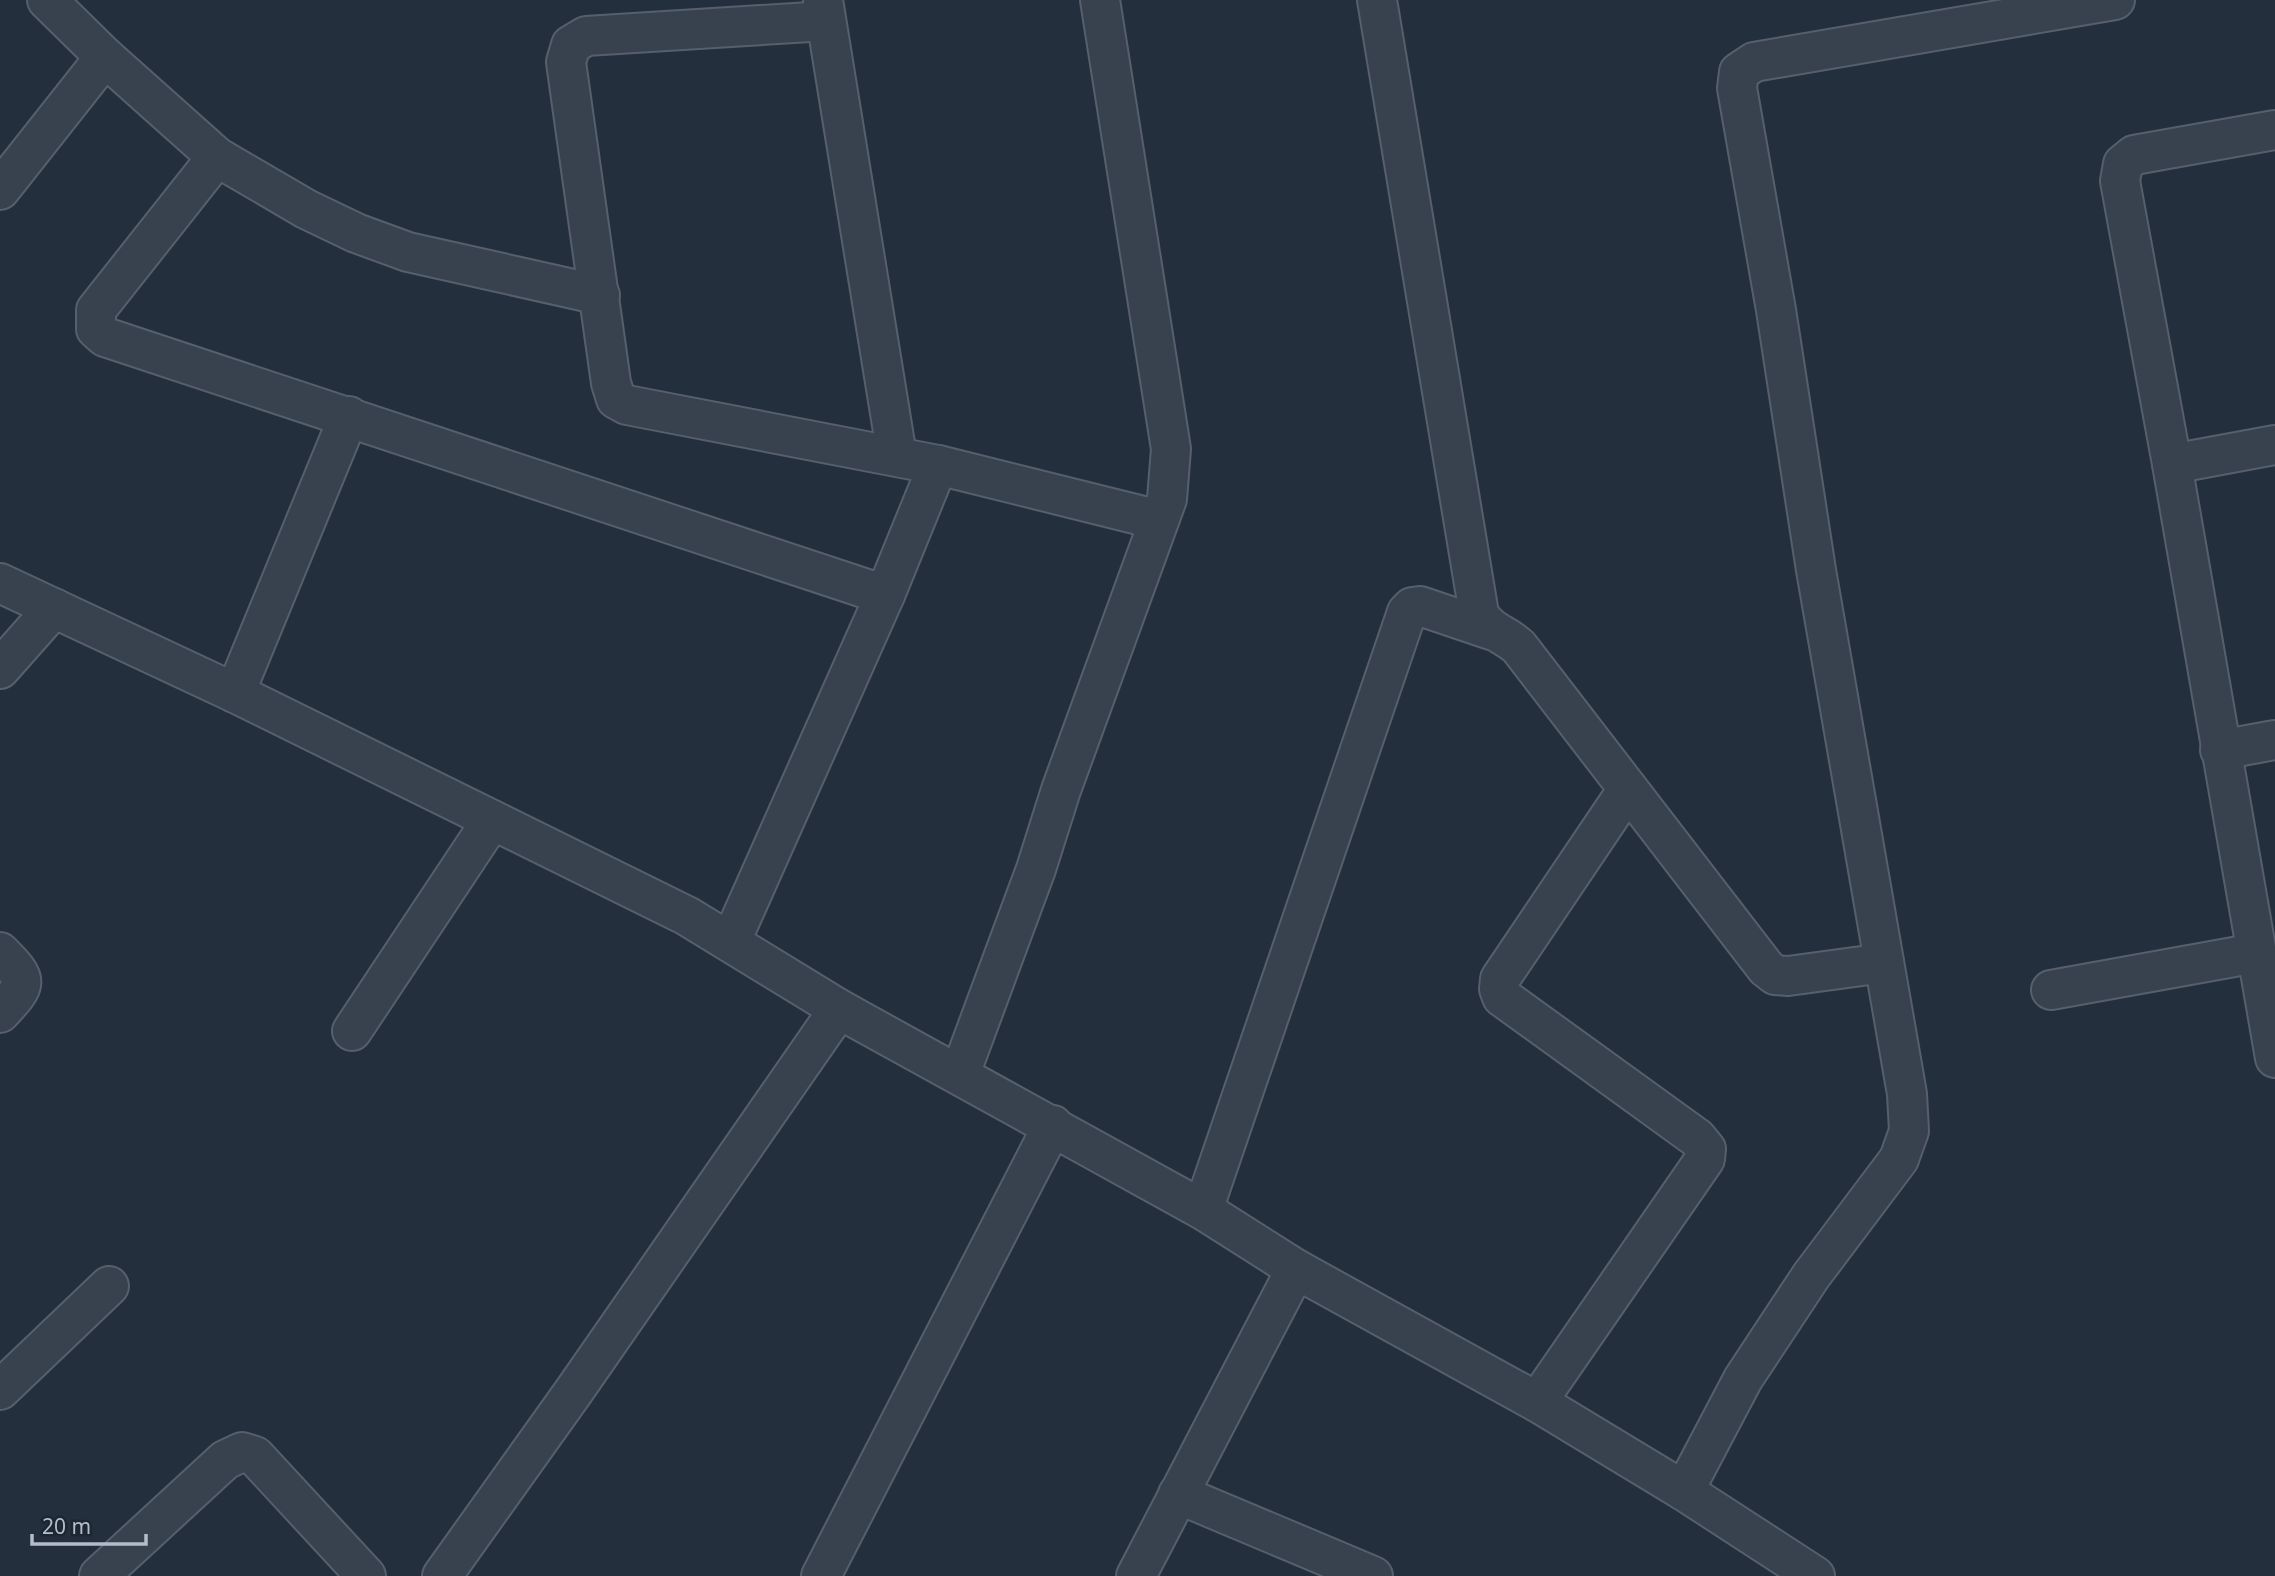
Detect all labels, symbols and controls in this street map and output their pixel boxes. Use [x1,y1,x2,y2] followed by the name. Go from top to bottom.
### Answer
[32,1502,145,1546] scale bar
[42,1512,91,1540] text: 20 m

